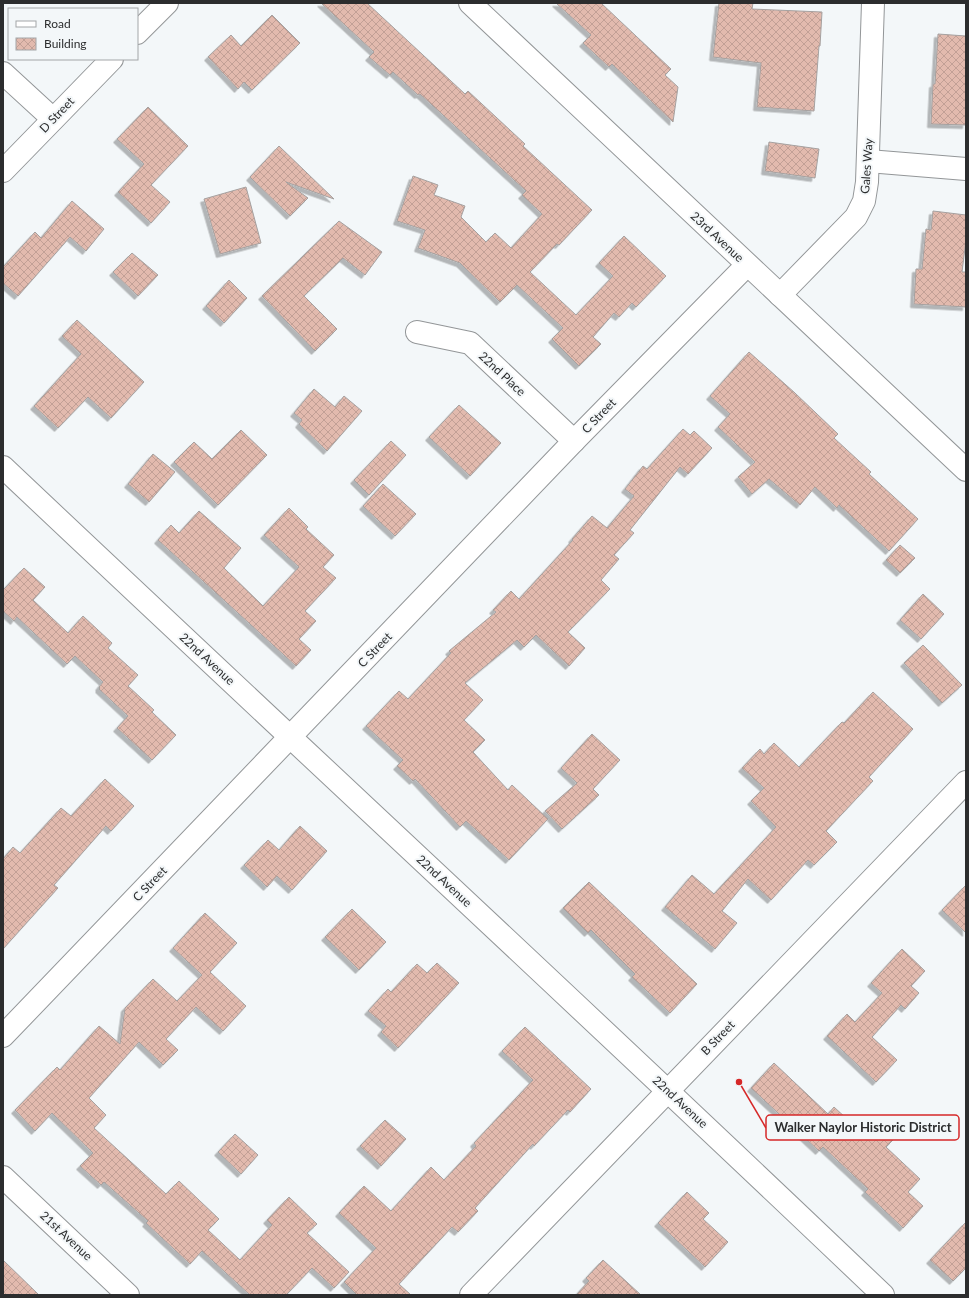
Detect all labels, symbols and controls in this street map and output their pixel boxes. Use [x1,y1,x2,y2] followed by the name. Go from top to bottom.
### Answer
[8,8,138,60] legend
[44,16,71,31] text: Road
[44,36,87,51] text: Building
[36,93,78,136] street label: D Street
[857,137,876,194] street label: Gales Way
[688,208,747,265] street label: 23rd Avenue
[476,348,529,399] street label: 22nd Place
[578,395,619,436] street label: C Street
[177,629,238,688] street label: 22nd Avenue
[354,629,395,670] street label: C Street
[414,851,475,910] street label: 22nd Avenue
[129,863,170,904] street label: C Street
[698,1017,738,1058] street label: B Street
[650,1072,711,1131] street label: 22nd Avenue
[766,1115,959,1140] callout: Walker Naylor Historic District
[774,1119,952,1135] text: Walker Naylor Historic District
[37,1208,96,1264] street label: 21st Avenue

